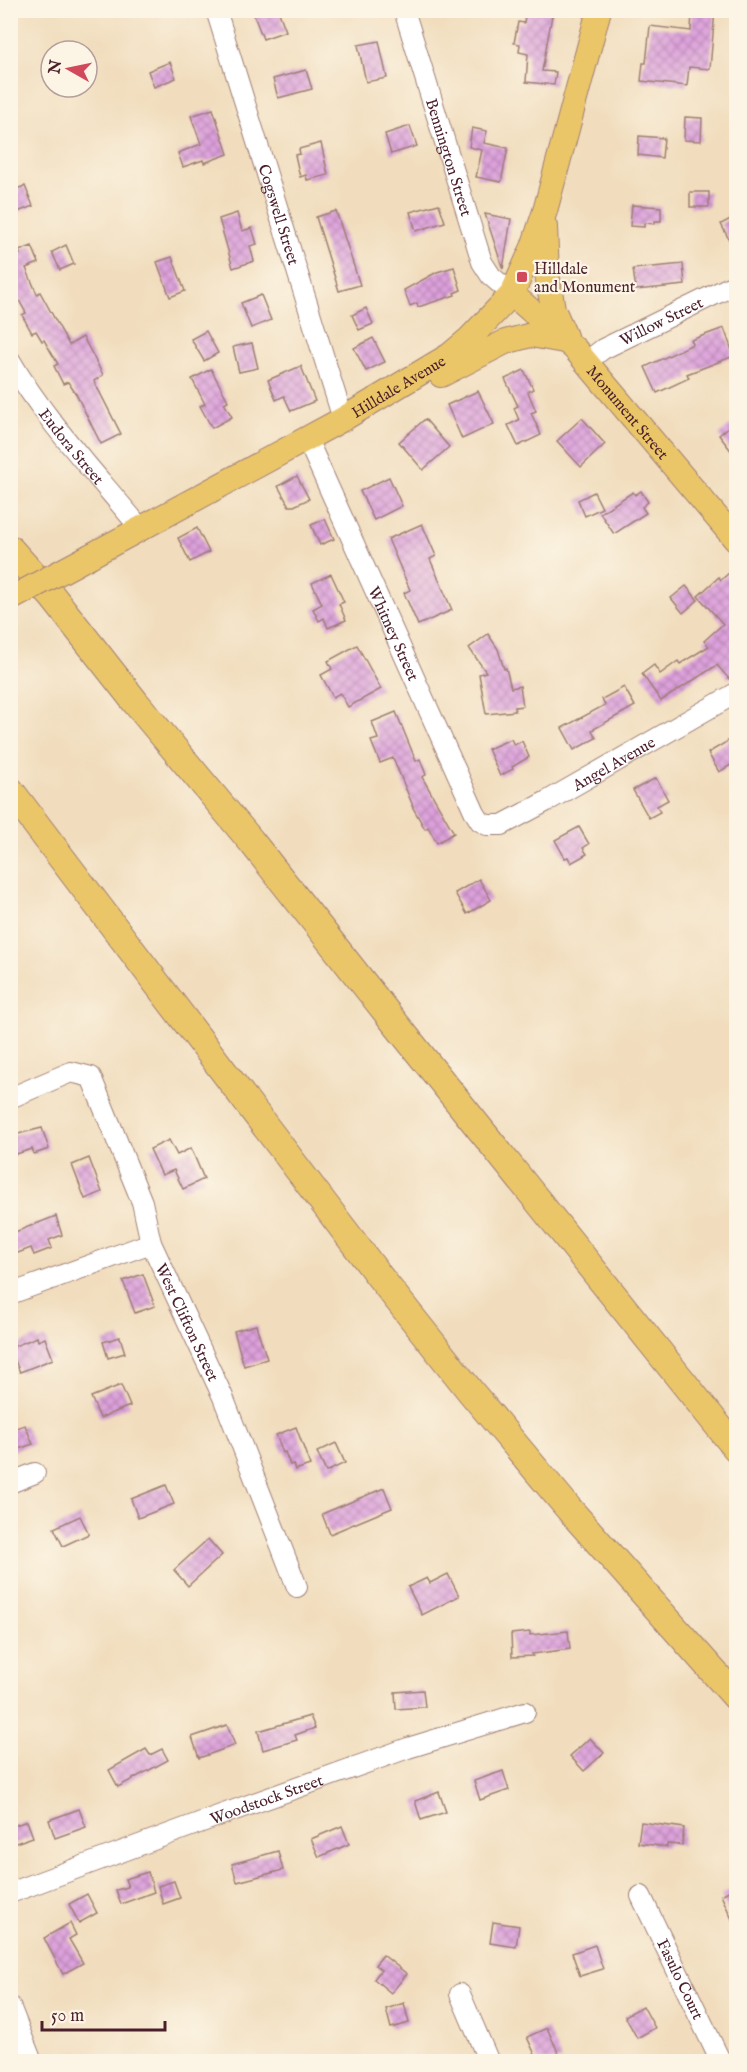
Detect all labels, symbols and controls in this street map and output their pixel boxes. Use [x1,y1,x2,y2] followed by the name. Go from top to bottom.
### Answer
[39,39,99,99] north arrow
[45,58,67,76] text: N
[420,96,475,220] street label: Bennington Street
[253,162,303,268] street label: Cogswell Street
[534,260,636,298] place label: Hilldale and Monument
[515,270,529,284] marker: Hilldale and Monument
[617,293,707,351] street label: Willow Street
[348,352,450,424] street label: Hilldale Avenue
[581,362,672,465] street label: Monument Street
[33,405,108,490] street label: Eudora Street
[363,584,423,685] street label: Whitney Street
[569,733,659,797] street label: Angel Avenue
[150,1260,222,1385] street label: West Clifton Street
[208,1771,327,1830] street label: Woodstock Street
[651,1936,707,2024] street label: Fasulo Court
[42,1994,165,2032] scale bar
[51,2005,84,2028] text: 50 m

